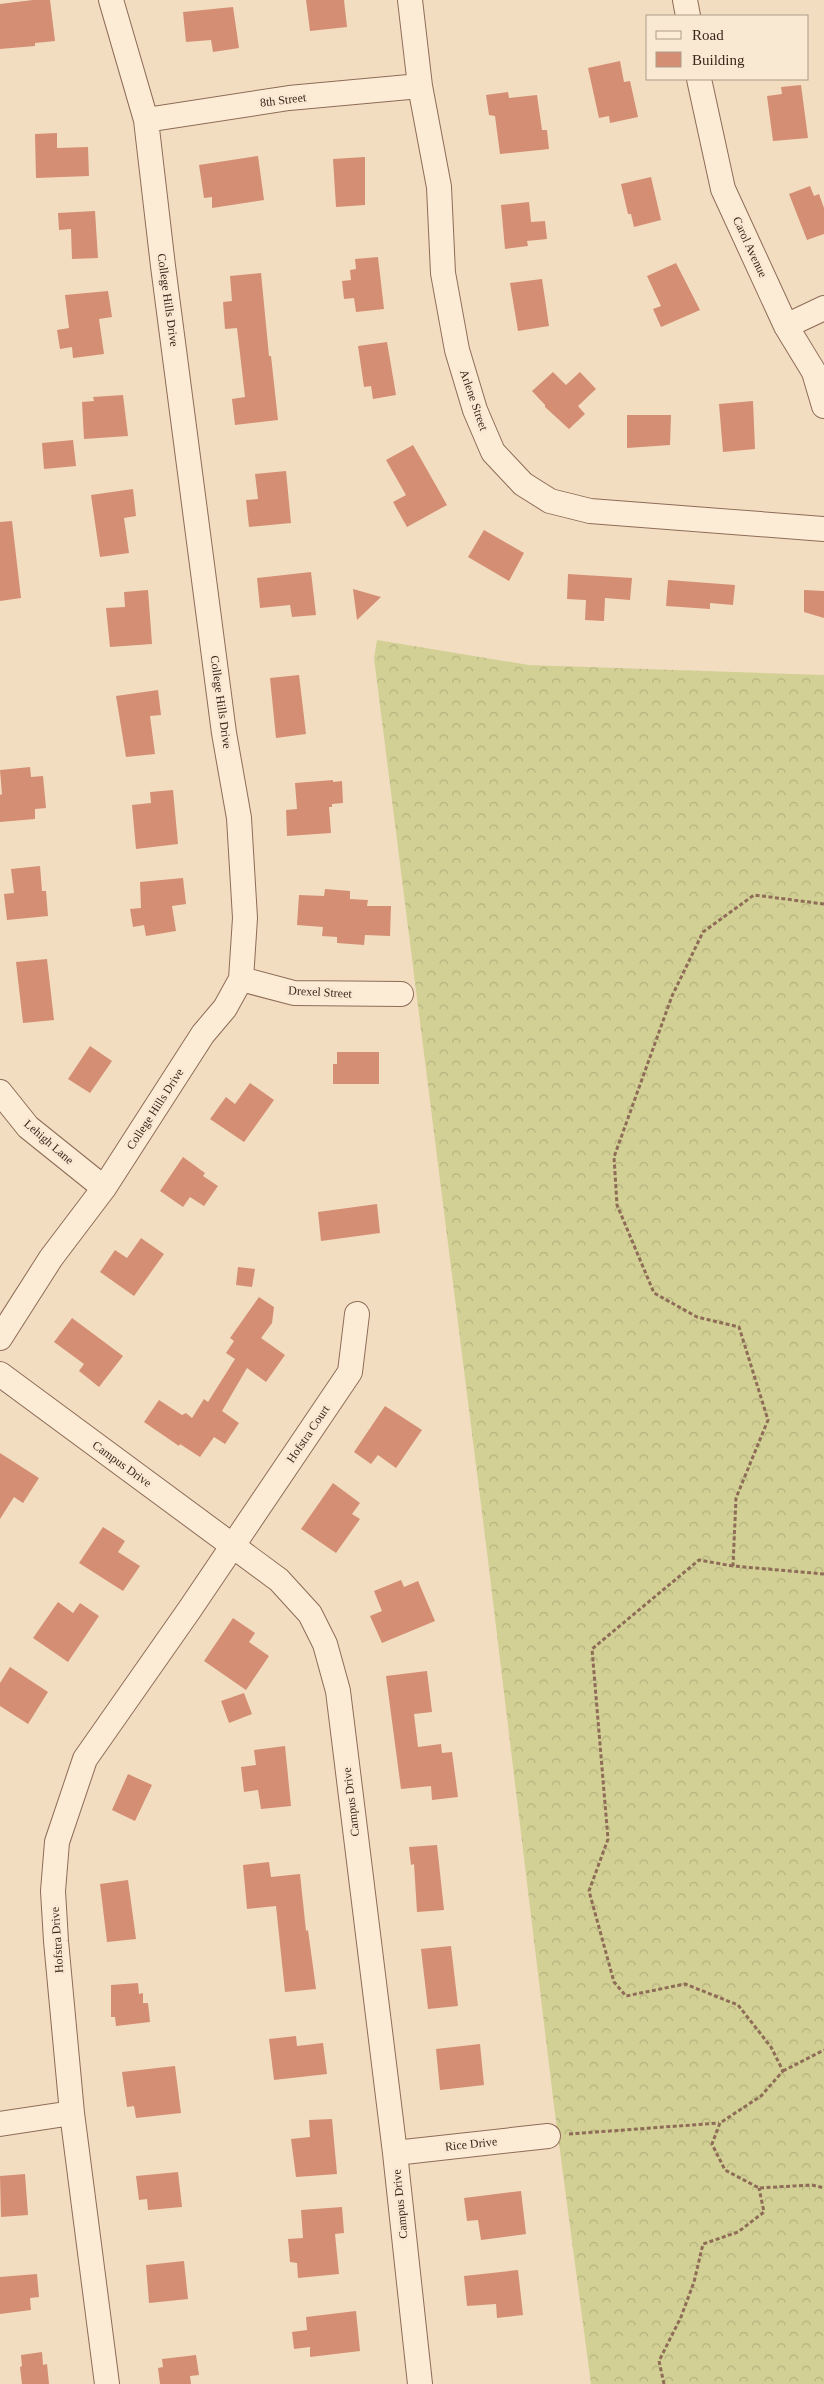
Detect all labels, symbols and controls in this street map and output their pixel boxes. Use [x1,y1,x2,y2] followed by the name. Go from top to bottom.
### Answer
[646,15,809,80] legend
[692,27,724,43] text: Road
[692,52,745,68] text: Building
[259,90,308,110] street label: 8th Street
[730,214,770,280] street label: Carol Avenue
[155,252,181,348] street label: College Hills Drive
[457,368,491,433] street label: Arlene Street
[208,654,234,750] street label: College Hills Drive
[288,983,353,1001] street label: Drexel Street
[124,1066,186,1152] street label: College Hills Drive
[21,1117,77,1167] street label: Lehigh Lane
[284,1402,333,1465] street label: Hofstra Court
[90,1438,154,1490] street label: Campus Drive
[340,1767,362,1837] street label: Campus Drive
[48,1906,66,1974] street label: Hofstra Drive
[444,2134,498,2154] street label: Rice Drive
[389,2169,411,2239] street label: Campus Drive

